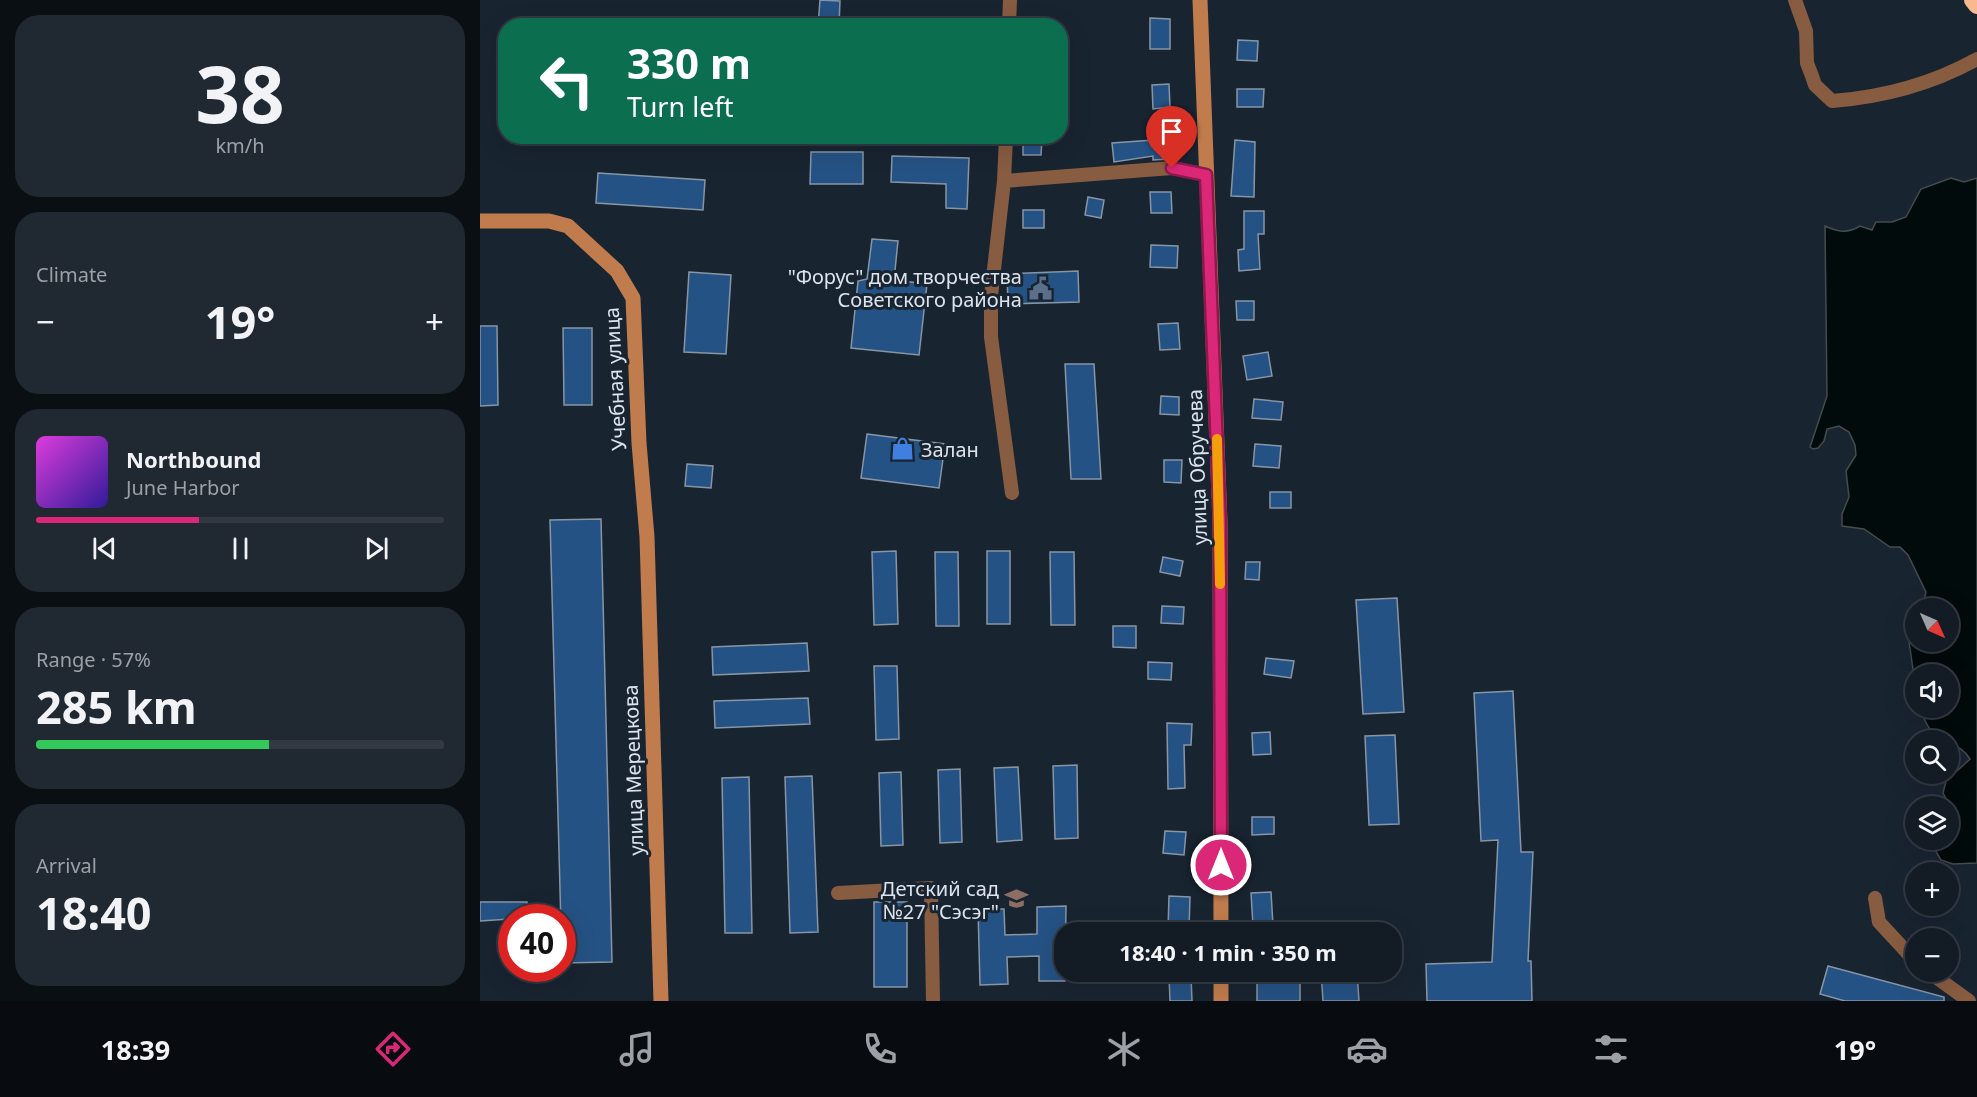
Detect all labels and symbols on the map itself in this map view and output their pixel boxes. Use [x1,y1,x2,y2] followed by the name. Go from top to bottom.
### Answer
[1146,106,1197,168] pin
[788,263,1022,313] place label: "Форус" дом творчества Советского района
[1027,275,1053,301] public building icon: "Форус" дом творчества Советского района
[598,307,632,451] street label: Учебная улица
[1181,389,1213,545] street label: улица Обручева
[890,436,916,462] shop icon: Залан
[921,436,979,463] place label: Залан
[1905,598,1959,652] north arrow
[617,684,649,856] street label: улица Мерецкова
[1189,833,1253,897] position arrow
[881,875,999,925] place label: Детский сад №27 "Сэсэг"
[1004,886,1030,912] school or university icon: Детский сад №27 "Сэсэг"
[498,904,576,982] speed limit sign: 40

